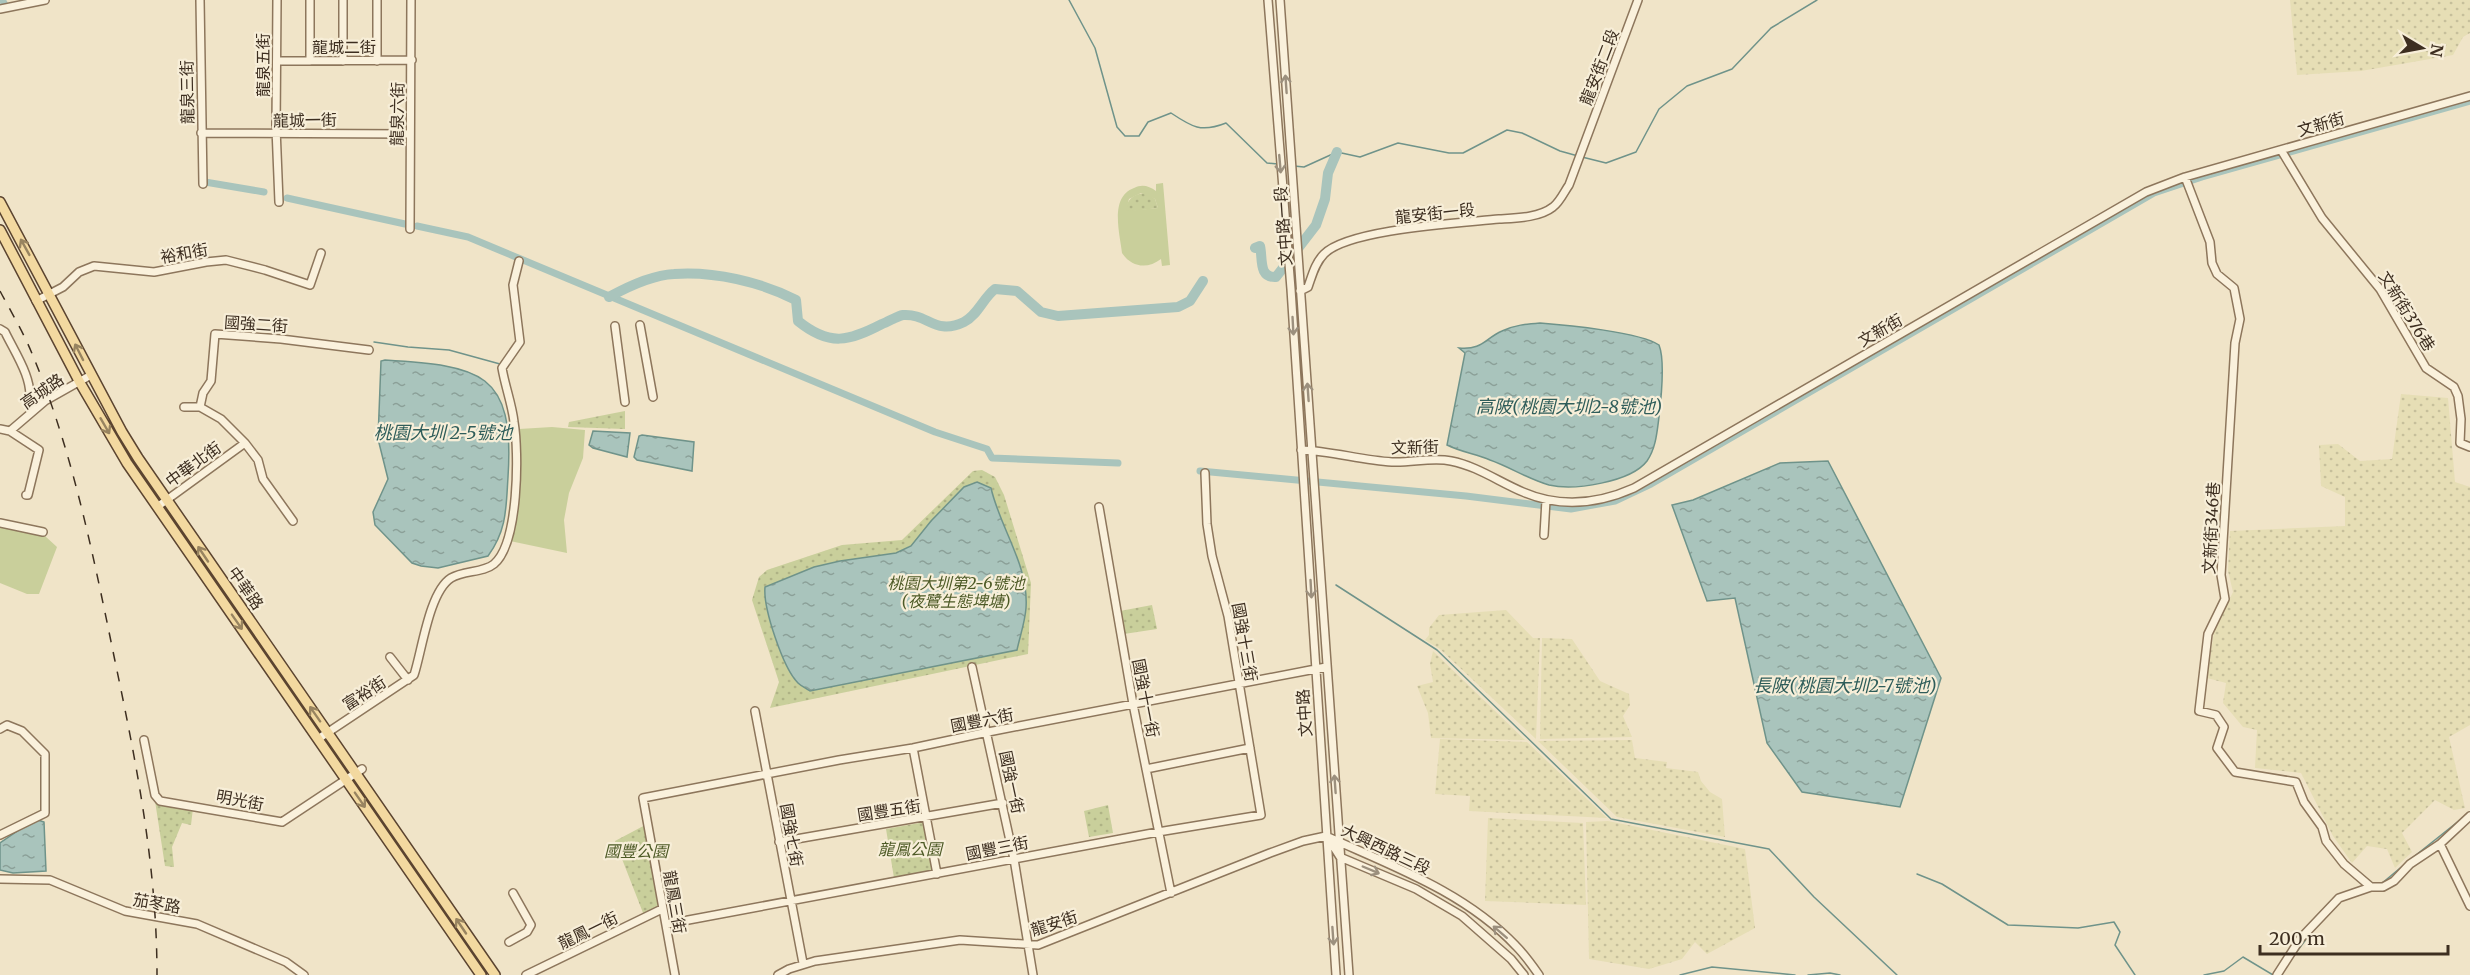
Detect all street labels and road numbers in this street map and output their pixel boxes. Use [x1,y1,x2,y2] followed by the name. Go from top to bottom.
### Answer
[1575,26,1623,108] street label: 龍安街二段
[253,33,273,97] street label: 龍泉五街
[312,37,376,57] street label: 龍城二街
[176,60,198,124] street label: 龍泉三街
[386,82,408,146] street label: 龍泉六街
[2295,108,2347,140] street label: 文新街
[273,109,337,131] street label: 龍城一街
[1270,185,1296,267] street label: 文中路一段
[1394,199,1476,227] street label: 龍安街一段
[159,239,209,267] street label: 裕和街
[2375,267,2439,355] street label: 文新街376巷
[1854,309,1906,351] street label: 文新街
[223,312,289,336] street label: 國強二街
[17,369,67,413] street label: 高城路
[161,437,225,491] street label: 中華北街
[1391,437,1439,457] street label: 文新街
[2199,481,2223,575] street label: 文新街346巷
[224,563,268,613] street label: 中華路
[1228,601,1262,683] street label: 國強十三街
[1129,657,1163,739] street label: 國強十一街
[338,672,390,714] street label: 富裕街
[1292,688,1316,738] street label: 文中路
[949,704,1015,736] street label: 國豐六街
[996,749,1028,815] street label: 國強一街
[215,786,265,814] street label: 明光街
[856,795,922,825] street label: 國豐五街
[777,802,807,868] street label: 國強七街
[1338,820,1434,878] street label: 大興西路三段
[964,832,1030,864] street label: 國豐三街
[660,869,690,935] street label: 龍鳳三街
[132,889,182,917] street label: 茄苳路
[1028,906,1080,940] street label: 龍安街
[555,907,621,953] street label: 龍鳳一街

